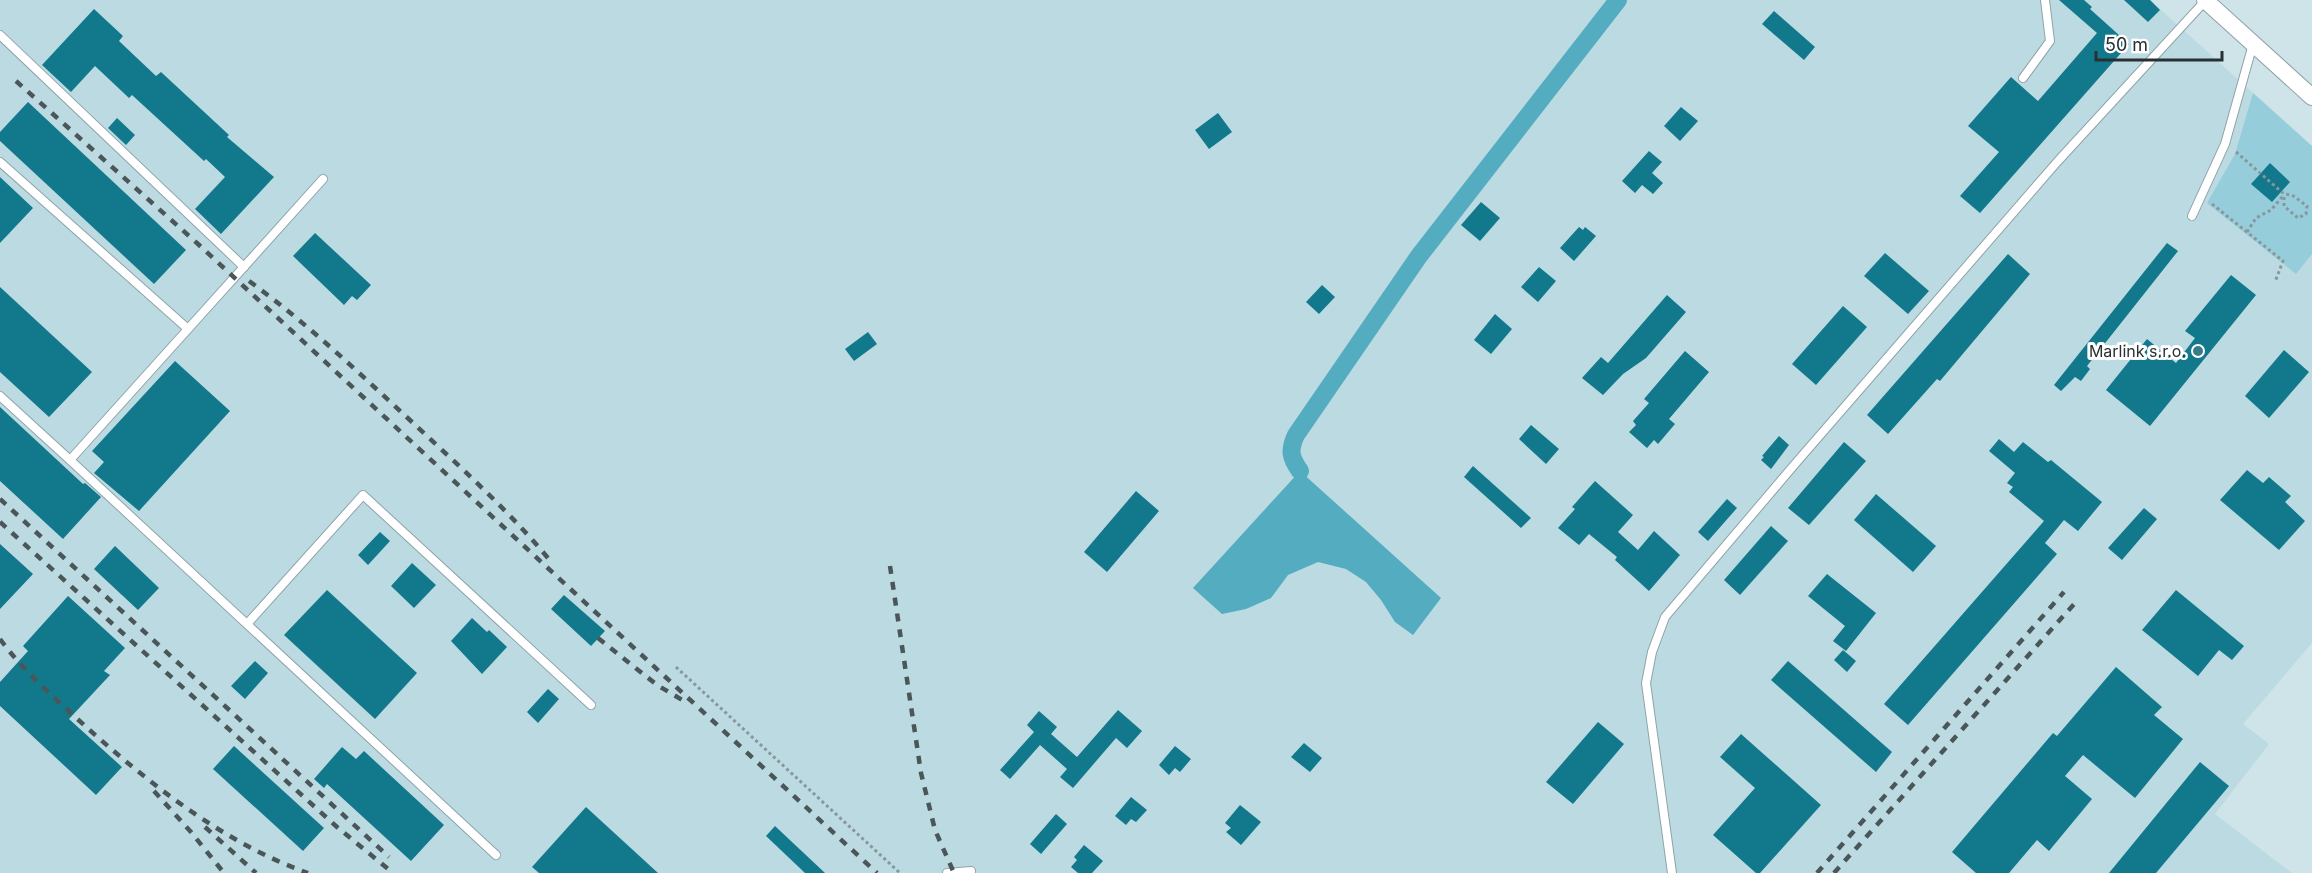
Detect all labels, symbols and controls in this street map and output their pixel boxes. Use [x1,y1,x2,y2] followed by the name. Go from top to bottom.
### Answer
[2096,24,2222,62] scale bar
[2105,34,2148,55] text: 50 m
[2089,341,2186,361] place label: Marlink s.r.o.
[2191,344,2205,358] marker: Marlink s.r.o.

